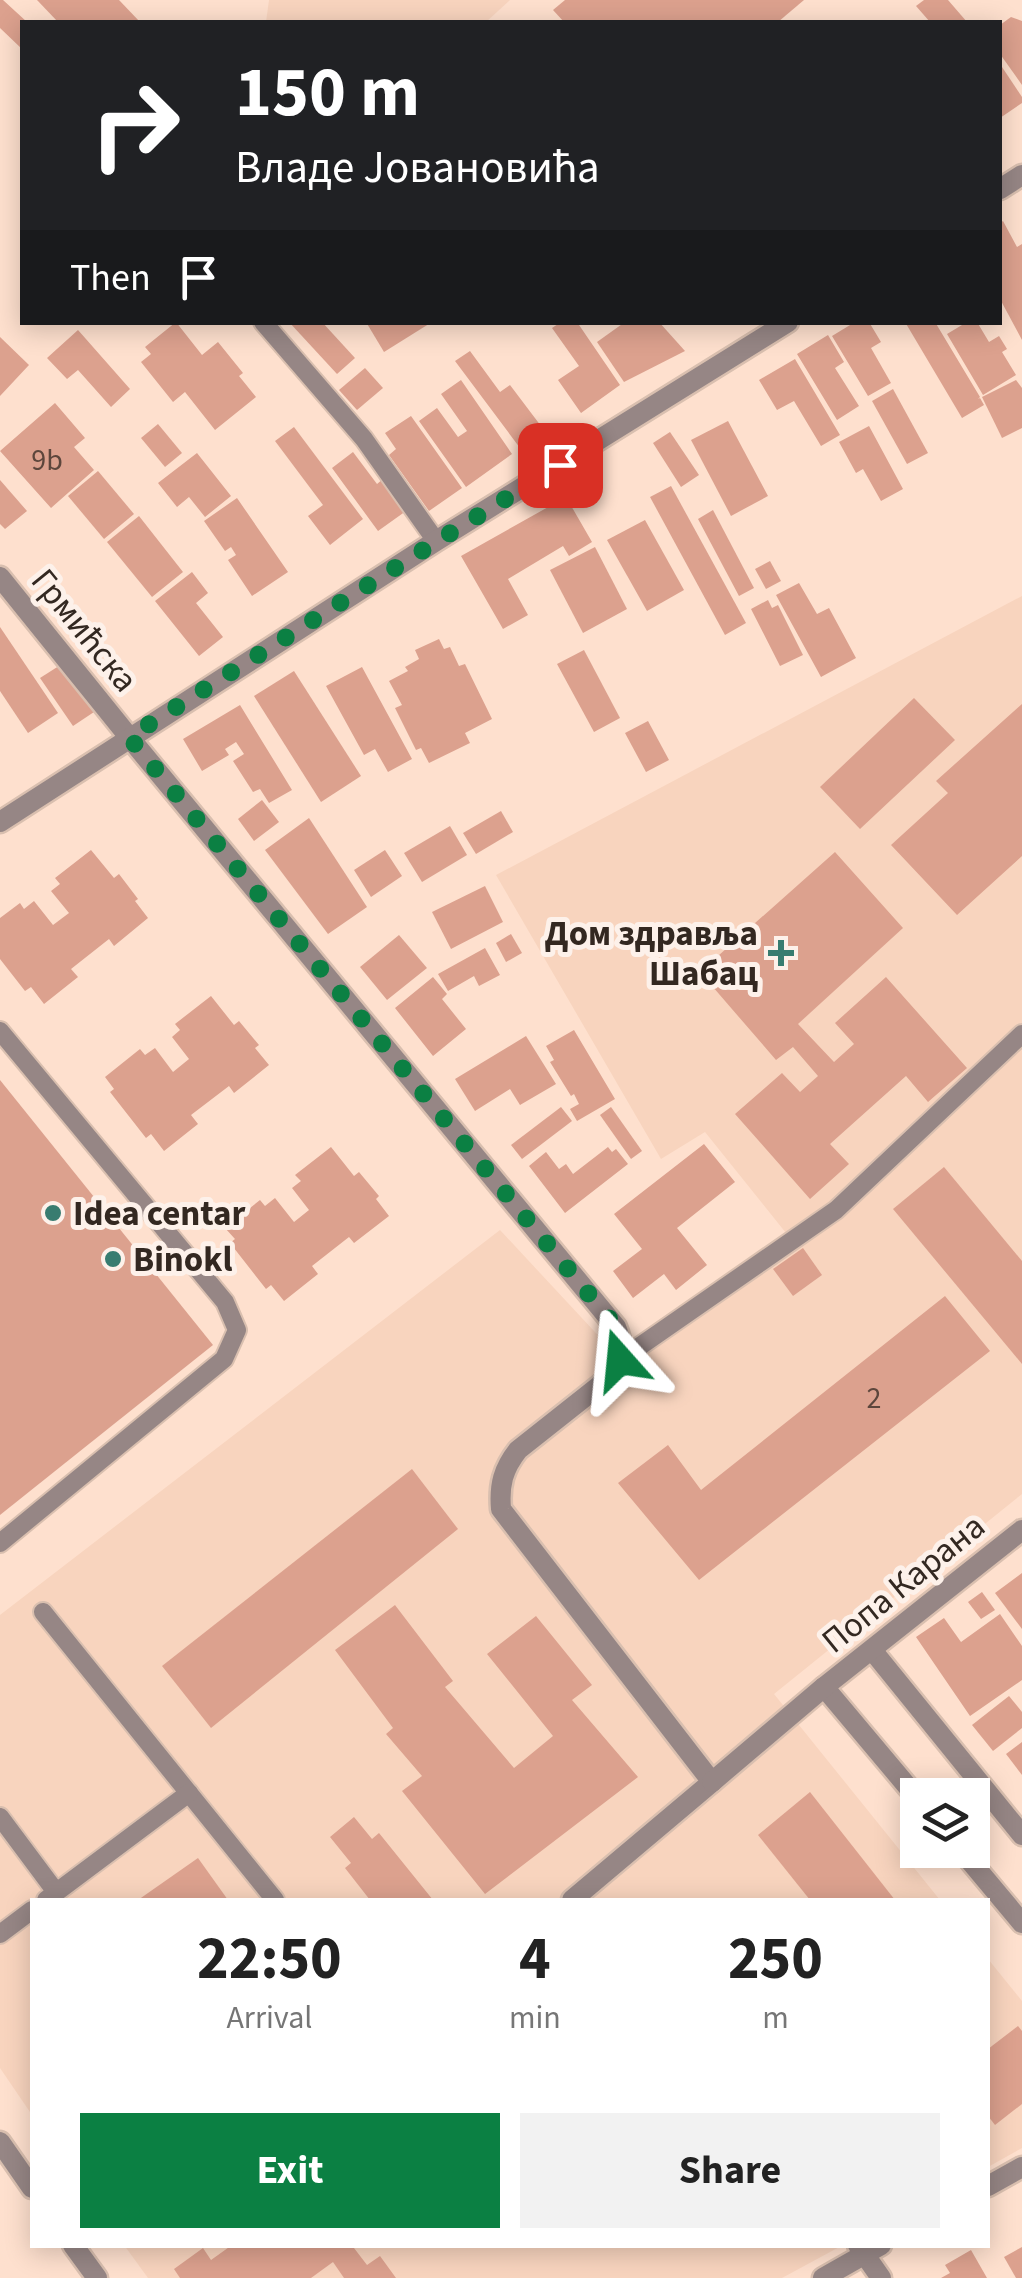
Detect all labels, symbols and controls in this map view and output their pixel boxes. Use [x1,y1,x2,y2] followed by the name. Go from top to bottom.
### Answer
[235,43,420,143] text: 150 m
[70,60,200,190] icon: right
[235,136,600,200] text: Владе Јовановића
[171,250,226,305] icon: arrive
[70,251,151,305] text: Then
[518,423,603,508] pin
[533,438,588,493] icon: arrive
[31,439,63,482] house number: 9b
[19,558,150,703] street label: Грмићска
[545,909,758,999] place label: Дом здравља Шабац
[768,940,794,966] marker: Дом здравља Шабац
[73,1189,245,1239] place label: Idea centar
[42,1202,64,1224] marker: Idea centar
[133,1235,232,1285] place label: Binokl
[102,1248,124,1270] marker: Binokl
[568,1308,672,1412] position arrow
[867,1377,881,1420] house number: 2
[811,1502,996,1665] street label: Попа Карана
[900,1778,990,1868] map controls
[900,1778,990,1868] button: layers
[197,1917,342,2002] text: 22:50
[519,1917,551,2002] text: 4
[728,1917,823,2002] text: 250
[226,1995,312,2041] text: Arrival
[509,1995,561,2041] text: min
[762,1995,789,2041] text: m
[80,2113,500,2228] button: Exit
[520,2113,940,2228] button: Share

